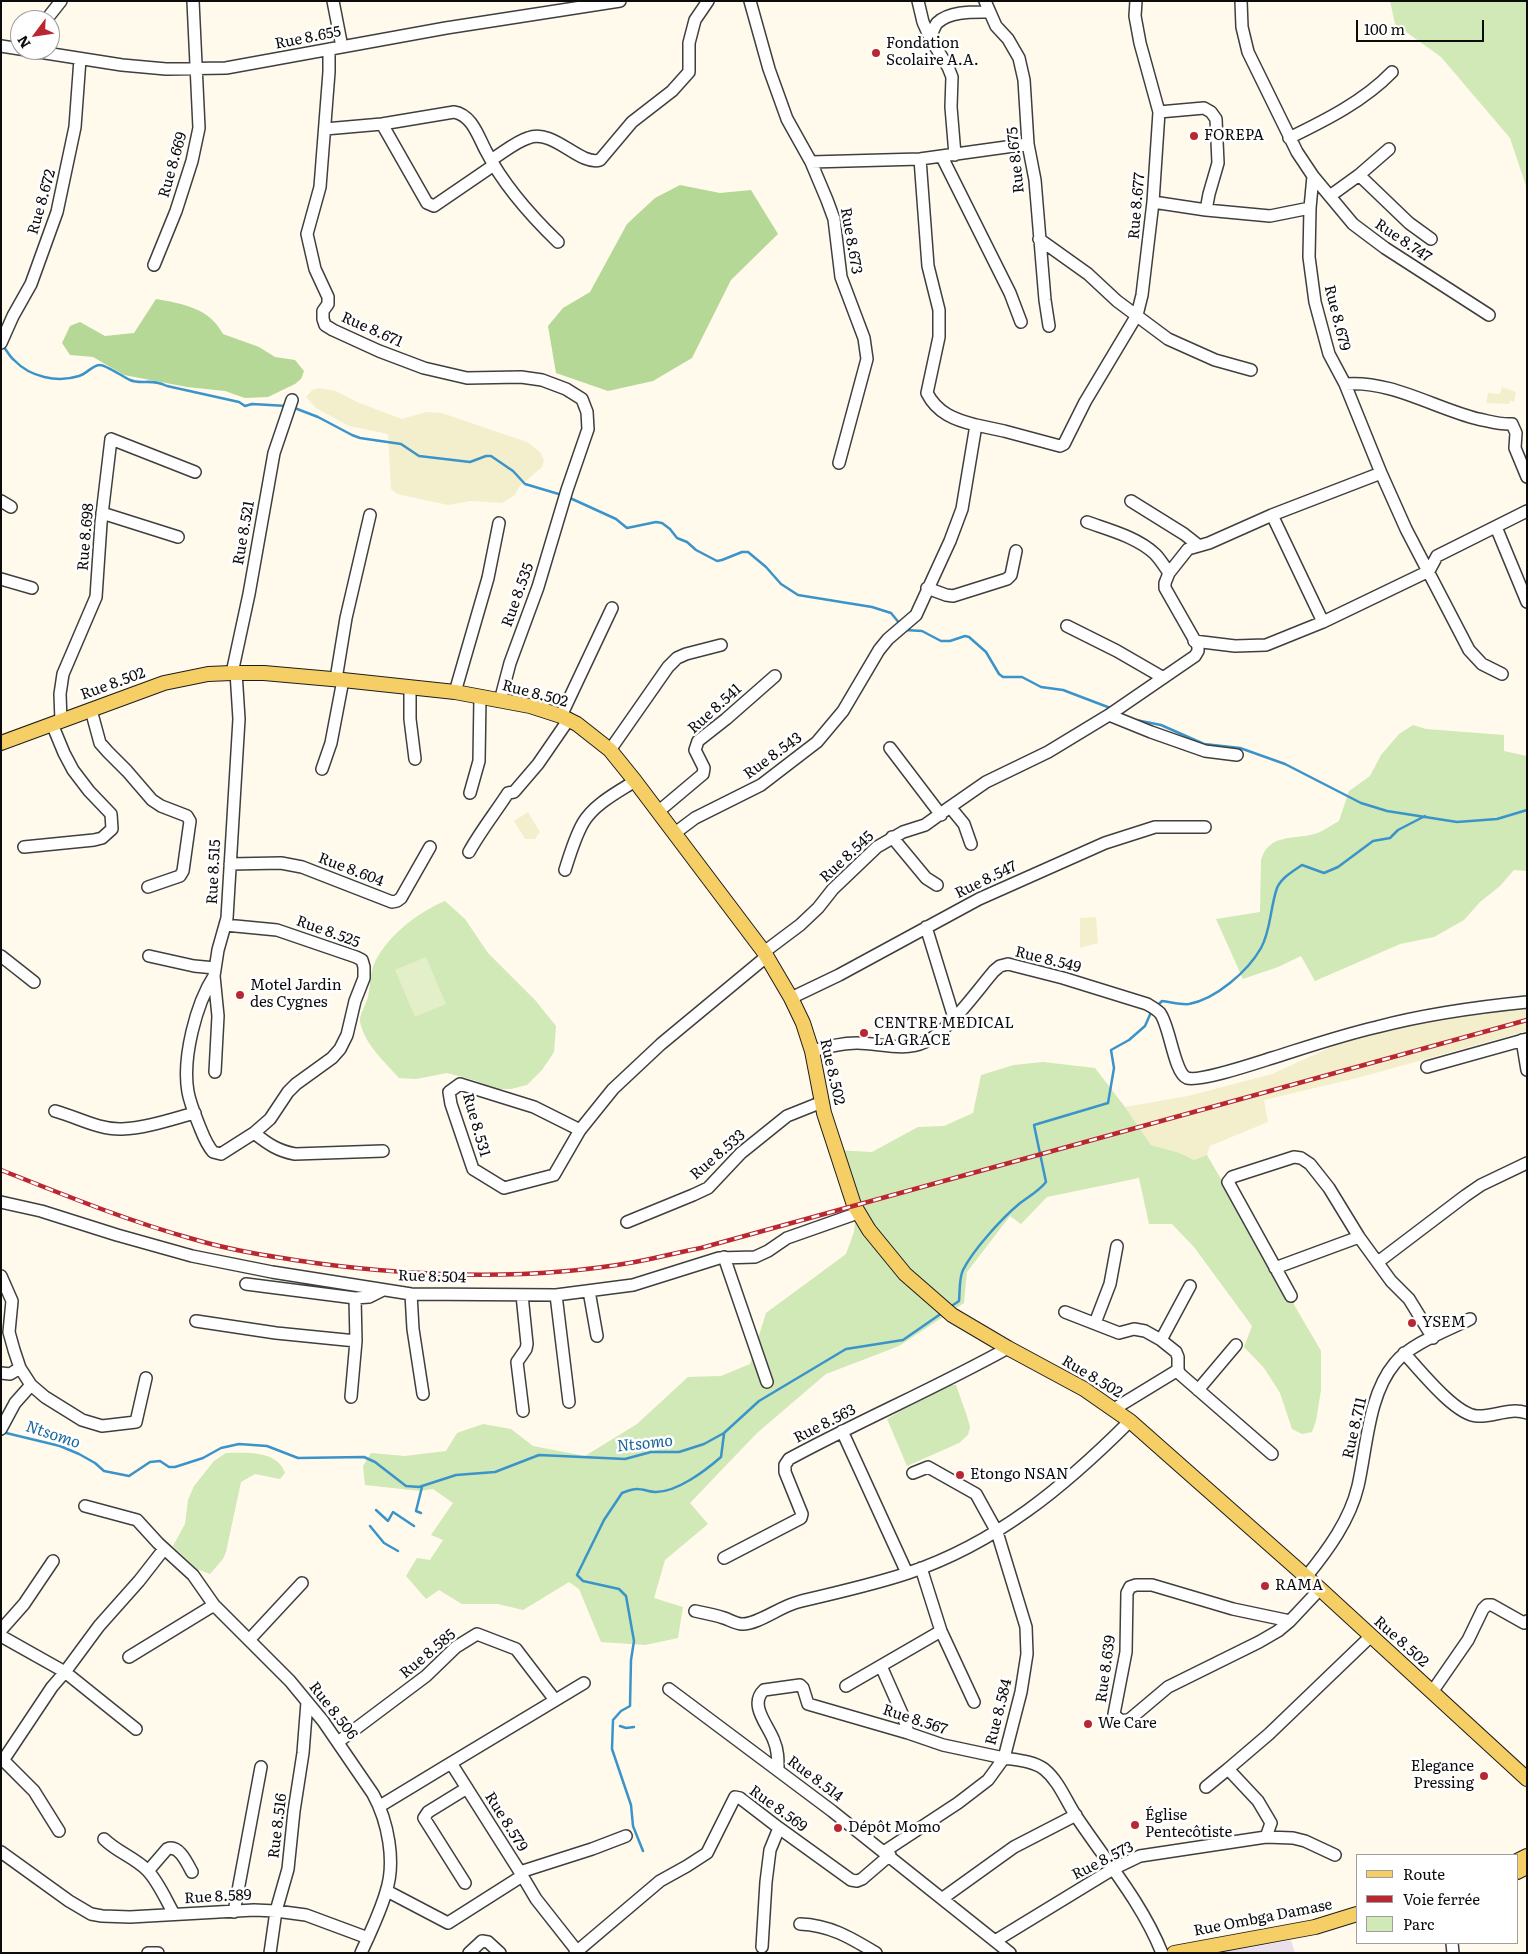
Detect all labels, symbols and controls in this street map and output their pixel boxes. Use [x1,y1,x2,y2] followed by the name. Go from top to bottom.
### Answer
[10,10,60,60] north arrow
[1358,10,1486,42] scale bar
[1364,17,1405,40] text: 100 m
[273,23,343,53] street label: Rue 8.655
[11,32,35,52] text: N
[886,35,979,70] place label: Fondation Scolaire A.A.
[870,47,882,59] marker: Fondation Scolaire A.A.
[1004,126,1028,194] street label: Rue 8.675
[1204,127,1264,145] place label: FOREPA
[155,130,191,200] street label: Rue 8.669
[1188,130,1200,142] marker: FOREPA
[24,167,60,237] street label: Rue 8.672
[1125,172,1149,240] street label: Rue 8.677
[836,206,866,276] street label: Rue 8.673
[1371,215,1435,267] street label: Rue 8.747
[1320,283,1354,353] street label: Rue 8.679
[338,308,406,352] street label: Rue 8.671
[229,499,259,567] street label: Rue 8.521
[74,502,98,572] street label: Rue 8.698
[498,560,538,630] street label: Rue 8.535
[78,664,148,704] street label: Rue 8.502
[500,677,570,711] street label: Rue 8.502
[685,680,745,738] street label: Rue 8.541
[740,729,806,783] street label: Rue 8.543
[816,827,878,887] street label: Rue 8.545
[203,839,225,905] street label: Rue 8.515
[316,849,386,891] street label: Rue 8.604
[952,857,1020,903] street label: Rue 8.547
[294,912,362,952] street label: Rue 8.525
[1013,943,1083,977] street label: Rue 8.549
[250,977,342,1012] place label: Motel Jardin des Cygnes
[234,989,246,1001] marker: Motel Jardin des Cygnes
[874,1015,1014,1050] place label: CENTRE MEDICAL LA GRACE
[858,1027,870,1039] marker: CENTRE MEDICAL LA GRACE
[816,1037,848,1107] street label: Rue 8.502
[458,1091,494,1159] street label: Rue 8.531
[687,1126,749,1184] street label: Rue 8.533
[398,1267,466,1287] street label: Rue 8.504
[1422,1314,1466,1332] place label: YSEM
[1406,1317,1418,1329] marker: YSEM
[1058,1352,1126,1402] street label: Rue 8.502
[1339,1395,1371,1461] street label: Rue 8.711
[791,1401,859,1447] street label: Rue 8.563
[23,1417,83,1453] water label: Ntsomo
[616,1432,674,1456] water label: Ntsomo
[970,1466,1068,1484] place label: Etongo NSAN
[954,1469,966,1481] marker: Etongo NSAN
[1275,1577,1323,1595] place label: RAMA
[1259,1580,1271,1592] marker: RAMA
[1370,1613,1432,1671] street label: Rue 8.502
[396,1625,460,1683] street label: Rue 8.585
[1092,1634,1120,1704] street label: Rue 8.639
[982,1677,1016,1747] street label: Rue 8.584
[305,1679,361,1743] street label: Rue 8.506
[880,1701,950,1739] street label: Rue 8.567
[1098,1715,1157,1733] place label: We Care
[1082,1718,1094,1730] marker: We Care
[784,1752,846,1806] street label: Rue 8.514
[1411,1758,1474,1793] place label: Elegance Pressing
[1478,1770,1490,1782] marker: Elegance Pressing
[745,1782,811,1836] street label: Rue 8.569
[481,1789,531,1855] street label: Rue 8.579
[265,1792,291,1860] street label: Rue 8.516
[1145,1807,1232,1842] place label: Église Pentecôtiste
[848,1819,941,1837] place label: Dépôt Momo
[1129,1819,1141,1831] marker: Église Pentecôtiste
[832,1822,844,1834] marker: Dépôt Momo
[1069,1838,1137,1884] street label: Rue 8.573
[1356,1854,1518,1944] legend
[1403,1862,1445,1885] text: Route
[184,1886,252,1908] street label: Rue 8.589
[1403,1887,1480,1910] text: Voie ferrée
[1192,1896,1334,1940] street label: Rue Ombga Damase
[1403,1912,1434,1935] text: Parc

